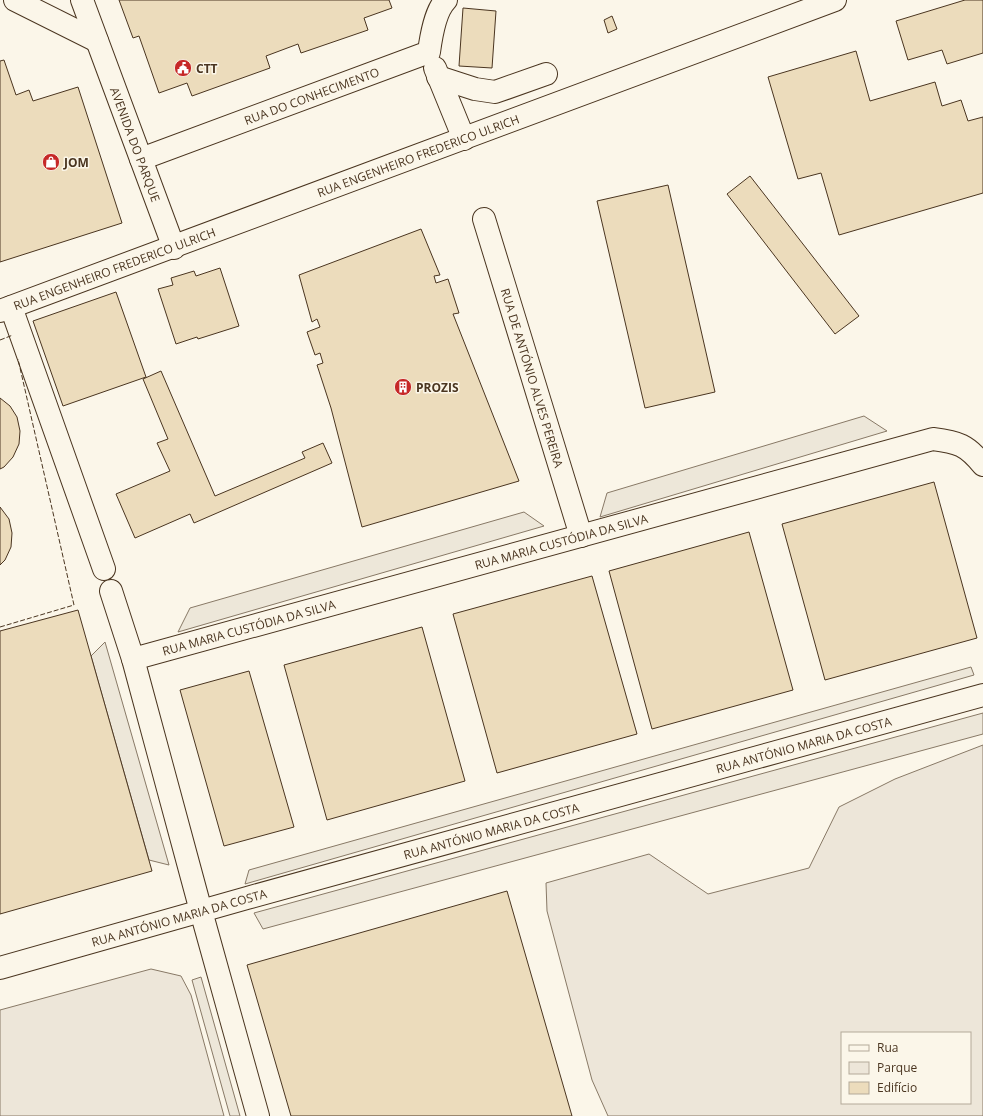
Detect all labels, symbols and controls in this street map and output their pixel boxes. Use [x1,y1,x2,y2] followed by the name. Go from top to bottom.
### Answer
[173,58,193,78] public building icon: CTT
[196,60,218,77] place label: CTT
[242,63,382,128] street label: RUA DO CONHECIMENTO
[106,85,165,204] street label: AVENIDA DO PARQUE
[314,110,521,201] street label: RUA ENGENHEIRO FREDERICO ULRICH
[41,152,61,172] shop icon: JOM
[63,154,89,171] place label: JOM
[11,223,218,314] street label: RUA ENGENHEIRO FREDERICO ULRICH
[497,286,568,470] street label: RUA DE ANTÓNIO ALVES PEREIRA
[393,377,413,397] building icon: PROZIS
[416,379,459,396] place label: PROZIS
[473,509,650,573] street label: RUA MARIA CUSTÓDIA DA SILVA
[160,595,338,659] street label: RUA MARIA CUSTÓDIA DA SILVA
[714,712,894,777] street label: RUA ANTÓNIO MARIA DA COSTA
[401,798,581,863] street label: RUA ANTÓNIO MARIA DA COSTA
[89,884,269,950] street label: RUA ANTÓNIO MARIA DA COSTA
[841,1032,971,1104] legend
[877,1039,898,1056] text: Rua
[877,1059,917,1076] text: Parque
[877,1079,917,1096] text: Edifício

